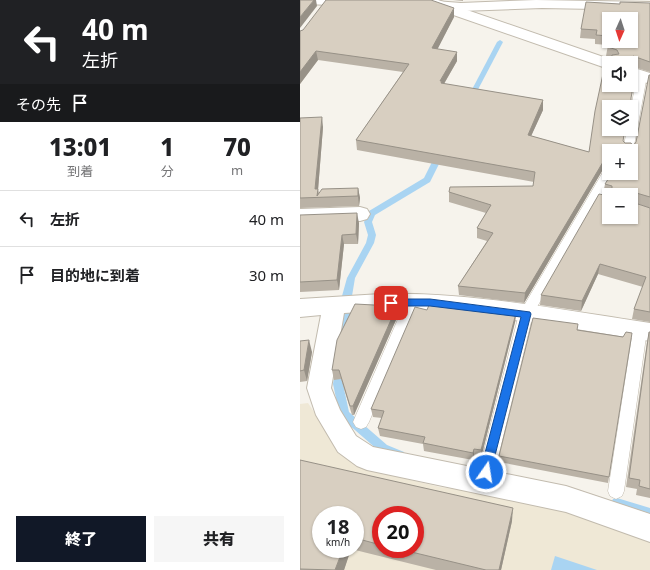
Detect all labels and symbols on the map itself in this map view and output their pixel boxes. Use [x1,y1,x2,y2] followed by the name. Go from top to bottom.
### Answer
[602,12,638,48] north arrow
[374,286,408,320] pin
[465,451,507,493] position arrow
[372,506,424,558] speed limit sign: 20

